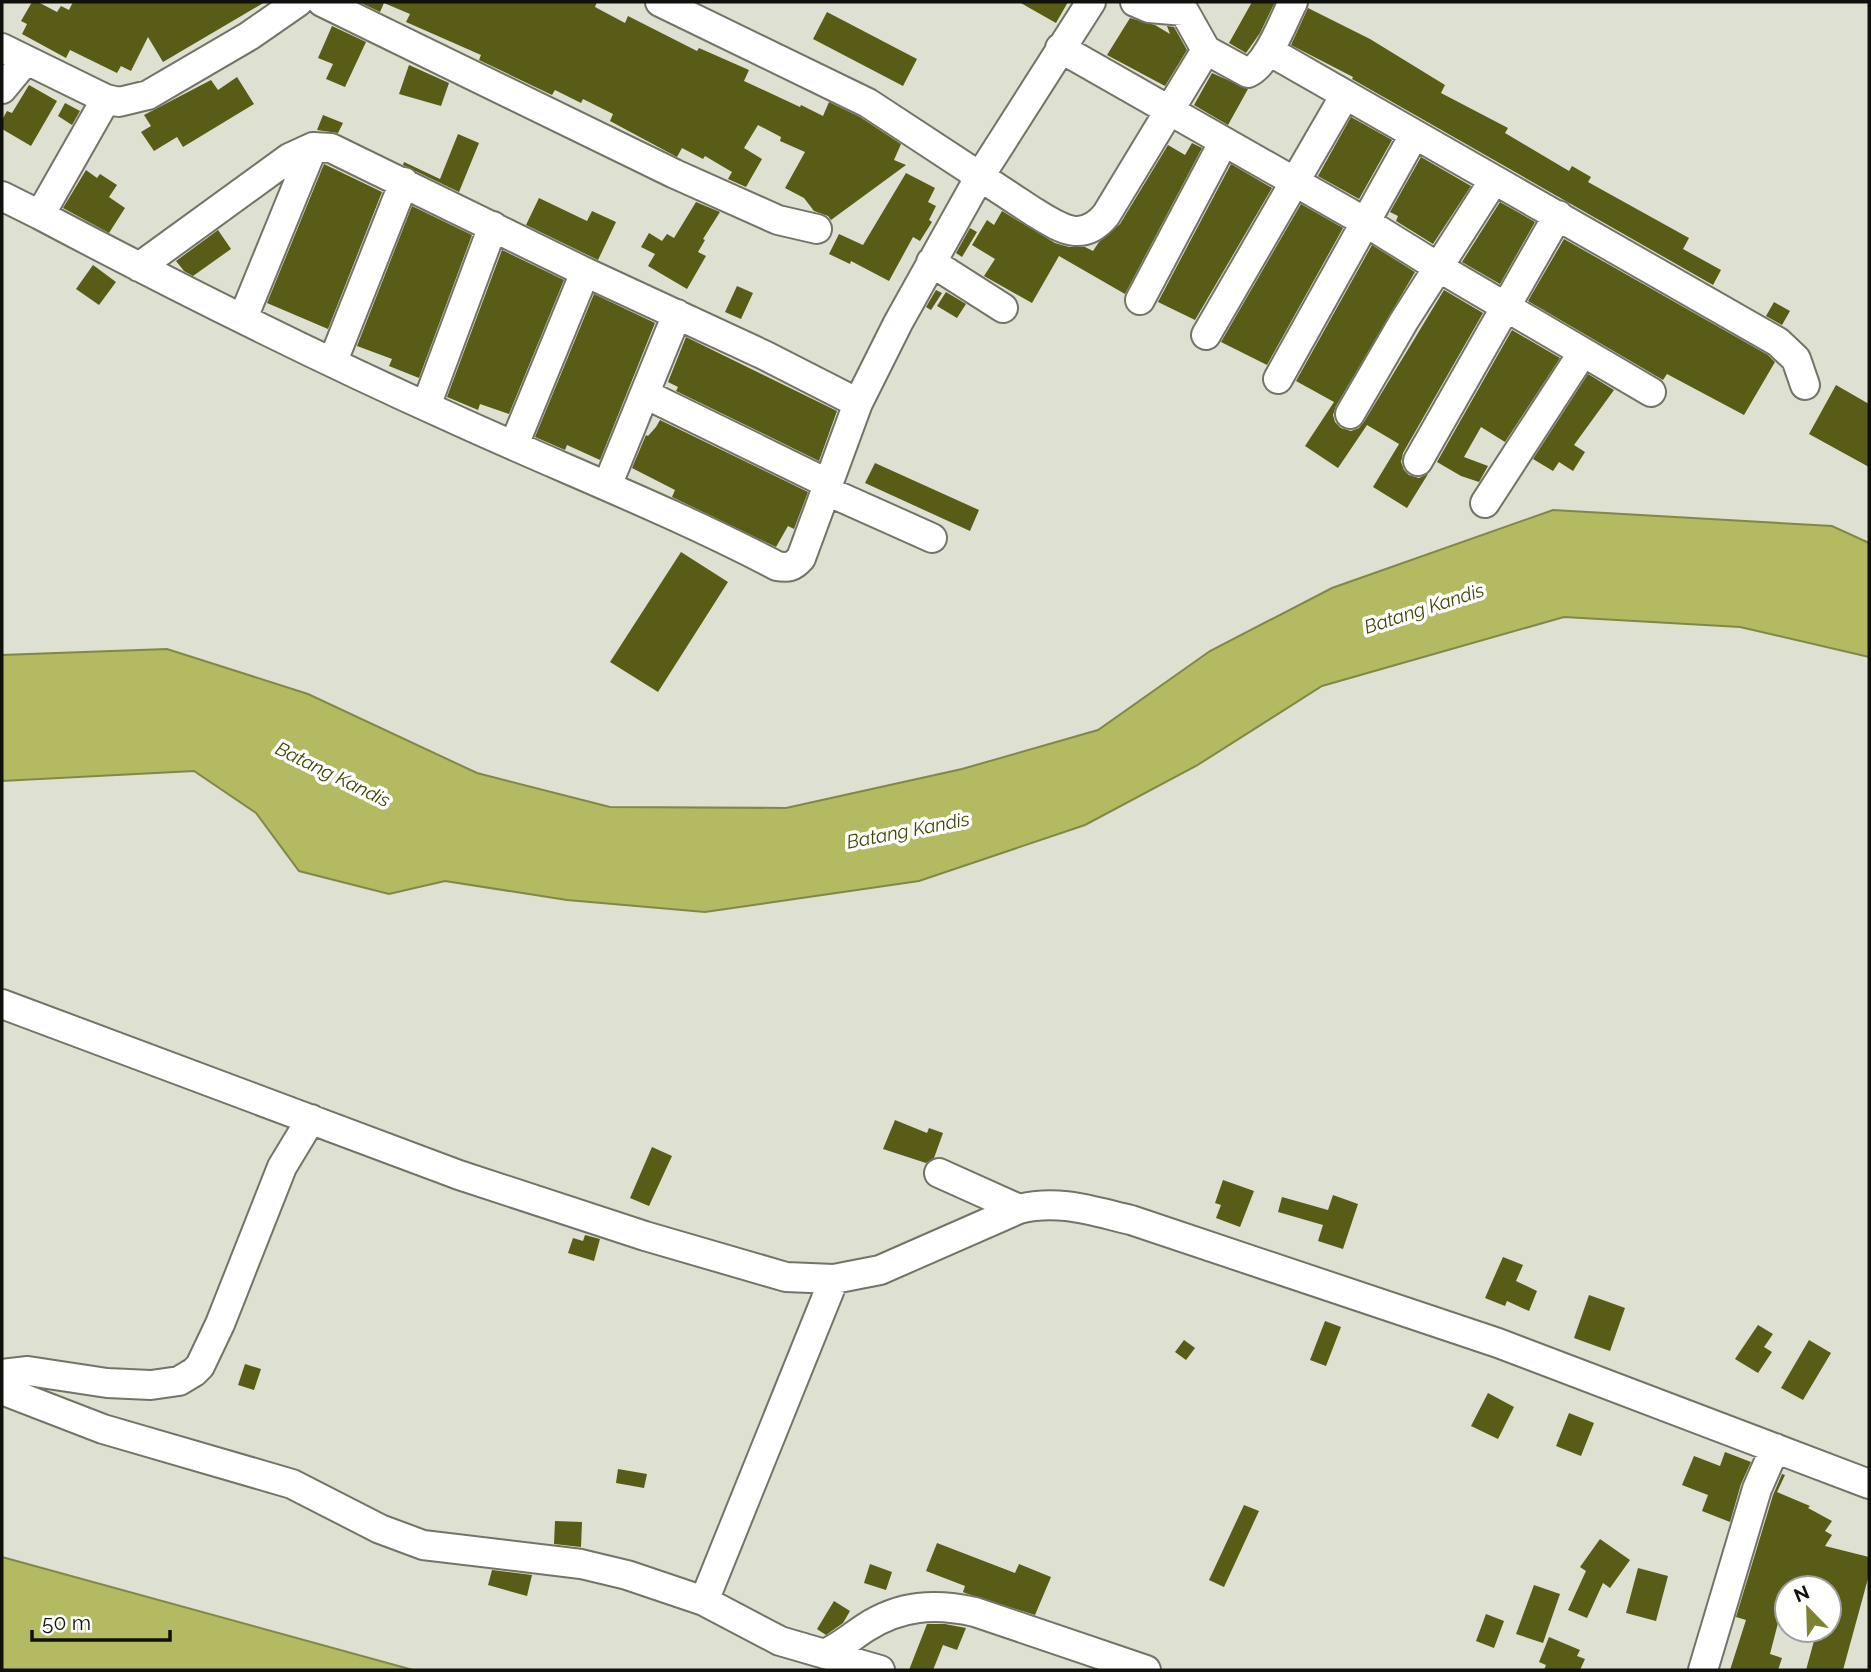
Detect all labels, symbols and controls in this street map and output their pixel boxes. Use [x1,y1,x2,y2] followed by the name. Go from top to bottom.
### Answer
[1361,578,1487,638] water label: Batang Kandis
[272,737,394,811] water label: Batang Kandis
[845,807,971,853] water label: Batang Kandis
[1773,1574,1843,1644] north arrow
[1790,1580,1812,1606] text: N
[32,1598,170,1642] scale bar
[42,1610,91,1635] text: 50 m

